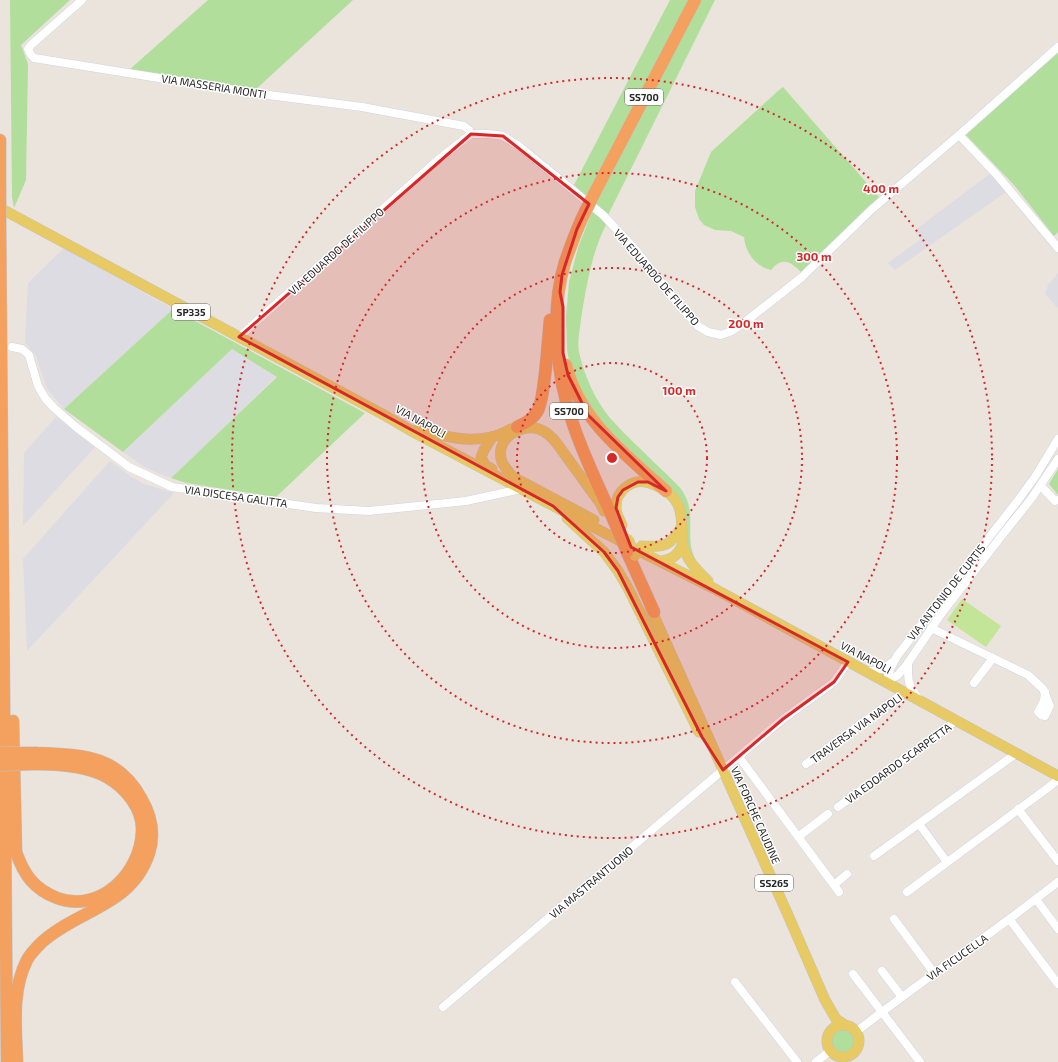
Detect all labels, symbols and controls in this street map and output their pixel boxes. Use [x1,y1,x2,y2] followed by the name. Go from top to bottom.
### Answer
[160,71,268,101] street label: VIA MASSERIA MONTI
[625,89,663,105] road number: SS700
[863,181,899,195] text: 400 m
[286,205,386,297] street label: VIA EDUARDO DE FILIPPO
[612,226,702,328] street label: VIA EDUARDO DE FILIPPO
[796,249,832,263] text: 300 m
[172,304,210,320] road number: SP335
[728,316,764,330] text: 200 m
[662,383,696,397] text: 100 m
[394,402,448,440] street label: VIA NAPOLI
[550,403,588,419] road number: SS700
[605,451,619,465] centre of rings
[184,482,288,510] street label: VIA DISCESA GALITTA
[904,541,988,643] street label: VIA ANTONIO DE CURTIS
[838,638,894,676] street label: VIA NAPOLI
[808,690,904,766] street label: TRAVERSA VIA NAPOLI
[842,720,954,806] street label: VIA EDOARDO SCARPETTA
[729,764,783,866] street label: VIA FORCHE CAUDINE
[547,843,635,921] street label: VIA MASTRANTUONO
[755,875,793,891] road number: SS265
[924,931,990,983] street label: VIA FICUCELLA

